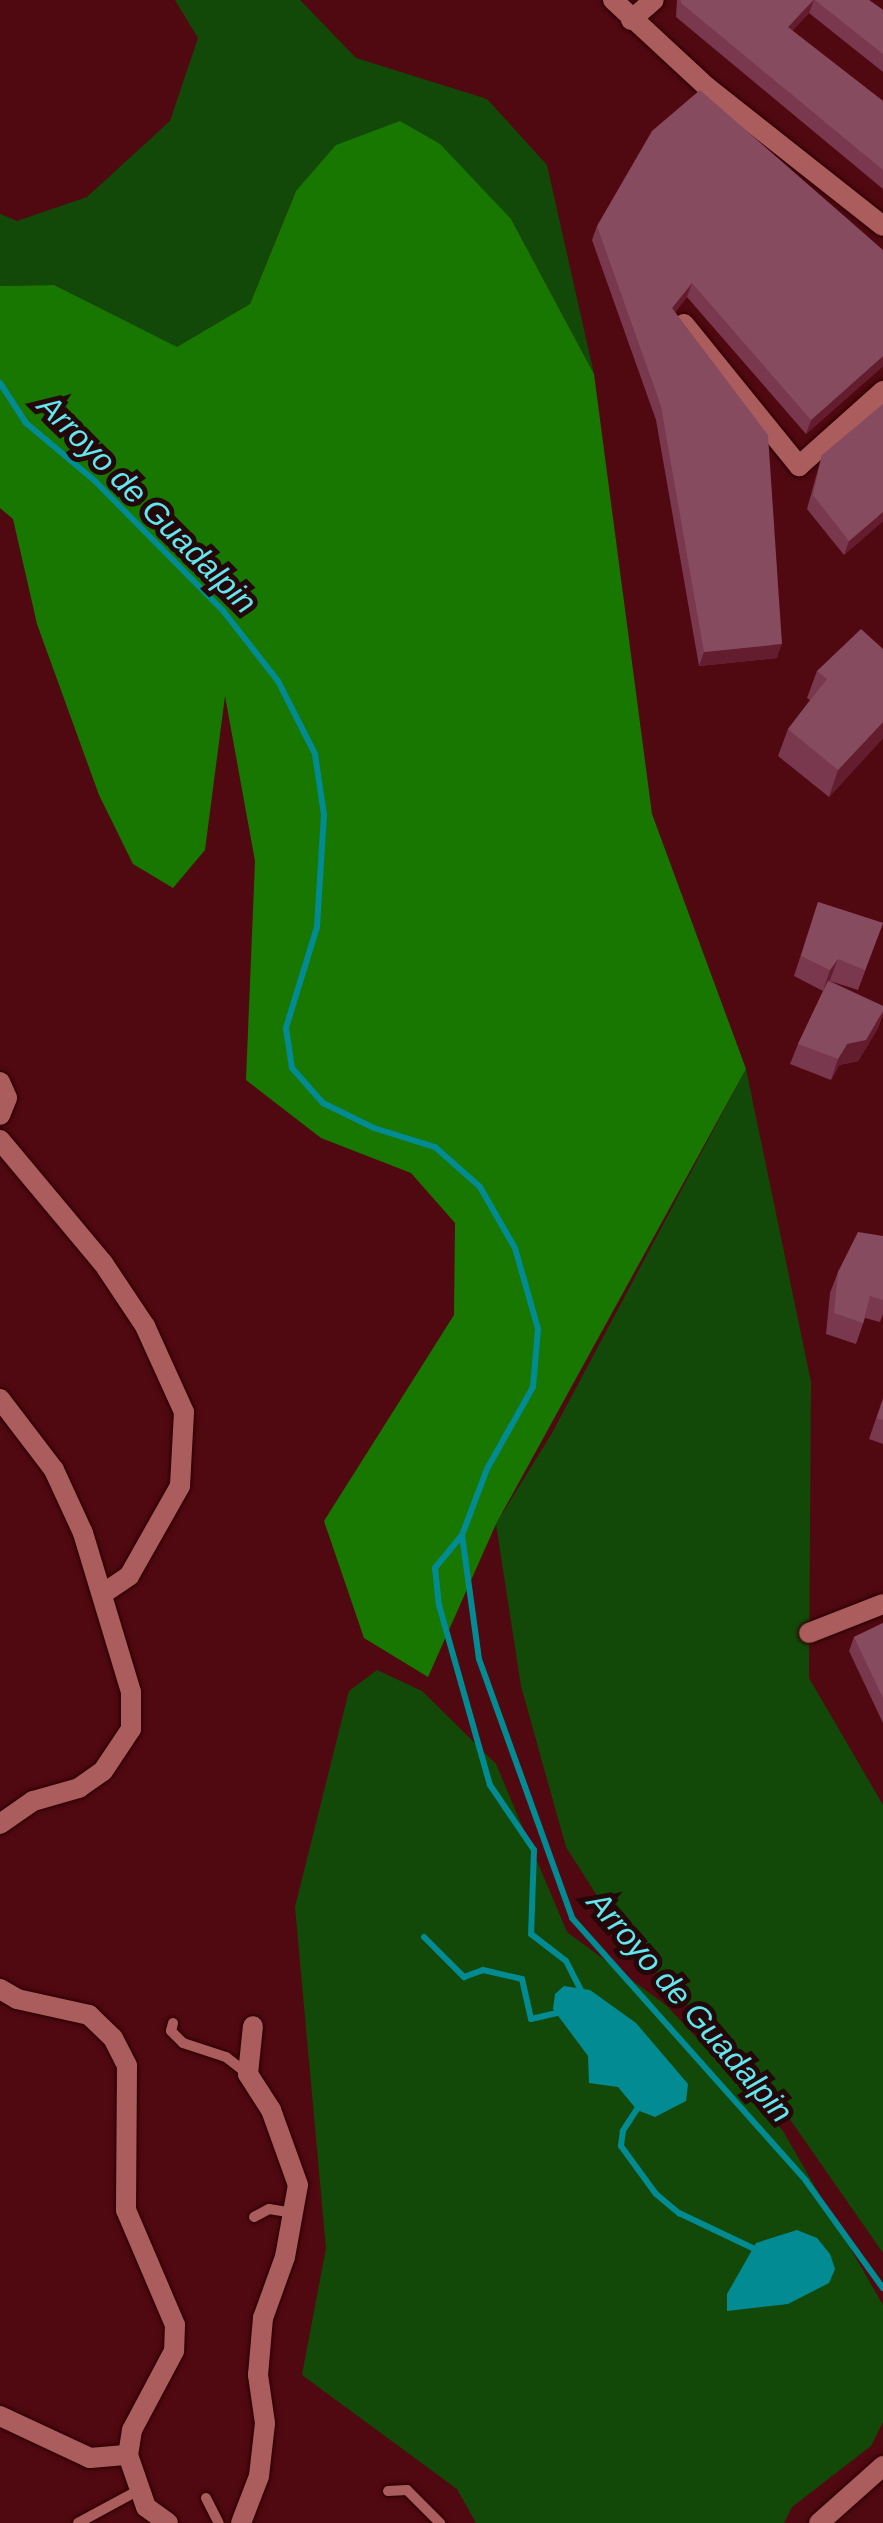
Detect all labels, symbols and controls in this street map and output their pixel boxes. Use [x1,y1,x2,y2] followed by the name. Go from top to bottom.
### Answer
[30,387,264,621] water label: Arroyo de Guadalpin
[579,1884,801,2130] water label: Arroyo de Guadalpin

